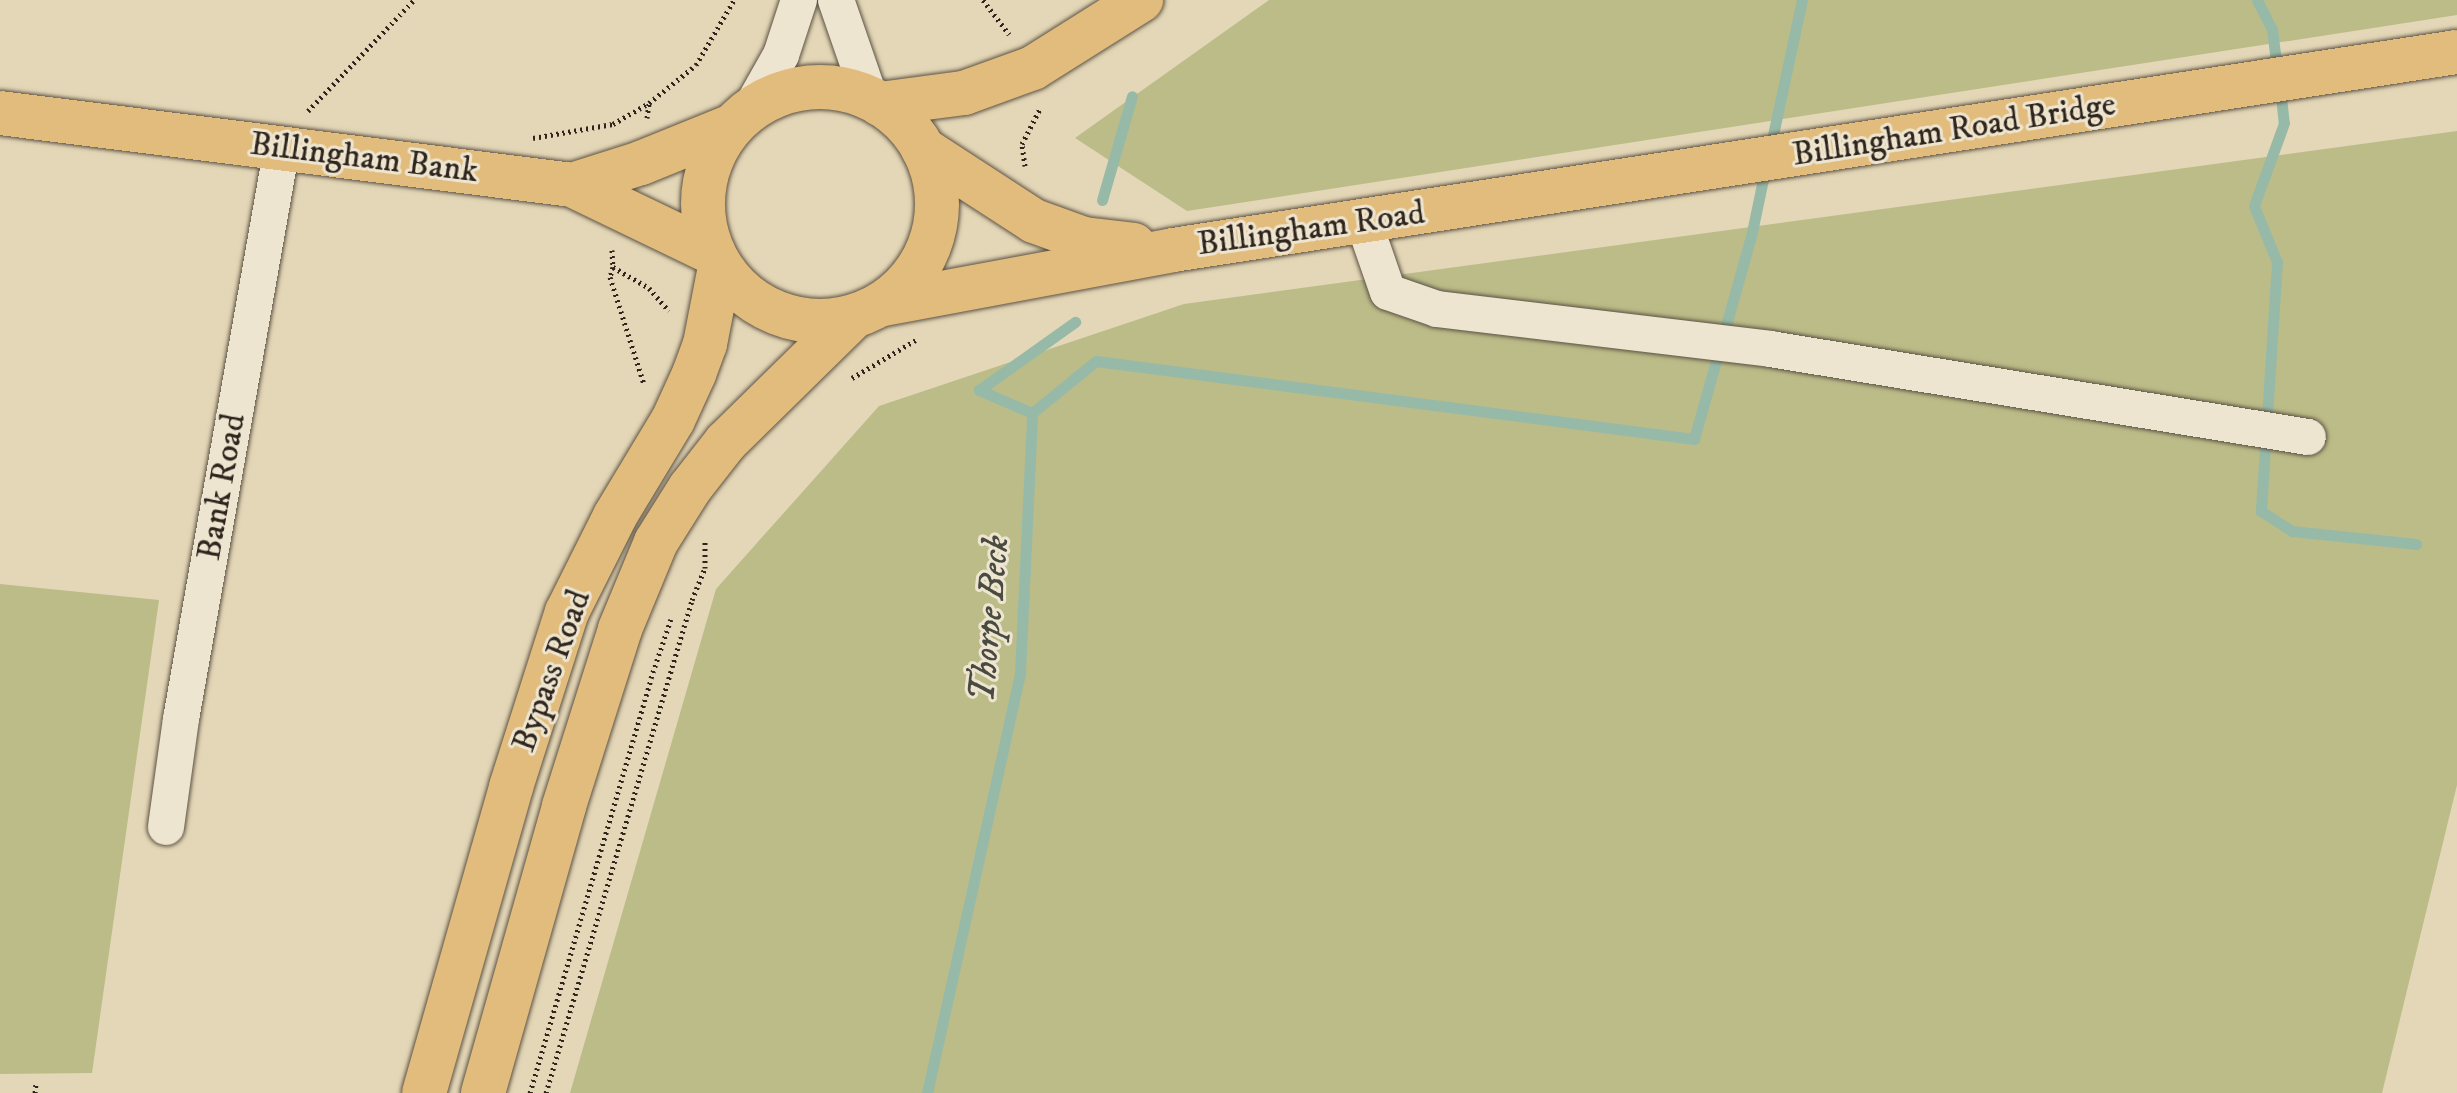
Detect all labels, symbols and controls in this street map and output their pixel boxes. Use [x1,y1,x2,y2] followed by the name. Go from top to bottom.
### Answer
[1789,84,2119,176] street label: Billingham Road Bridge
[248,124,480,192] street label: Billingham Bank
[1195,193,1427,265] street label: Billingham Road
[189,410,255,564] street label: Bank Road
[961,534,1019,704] water label: Thorpe Beck
[504,584,600,758] street label: Bypass Road

